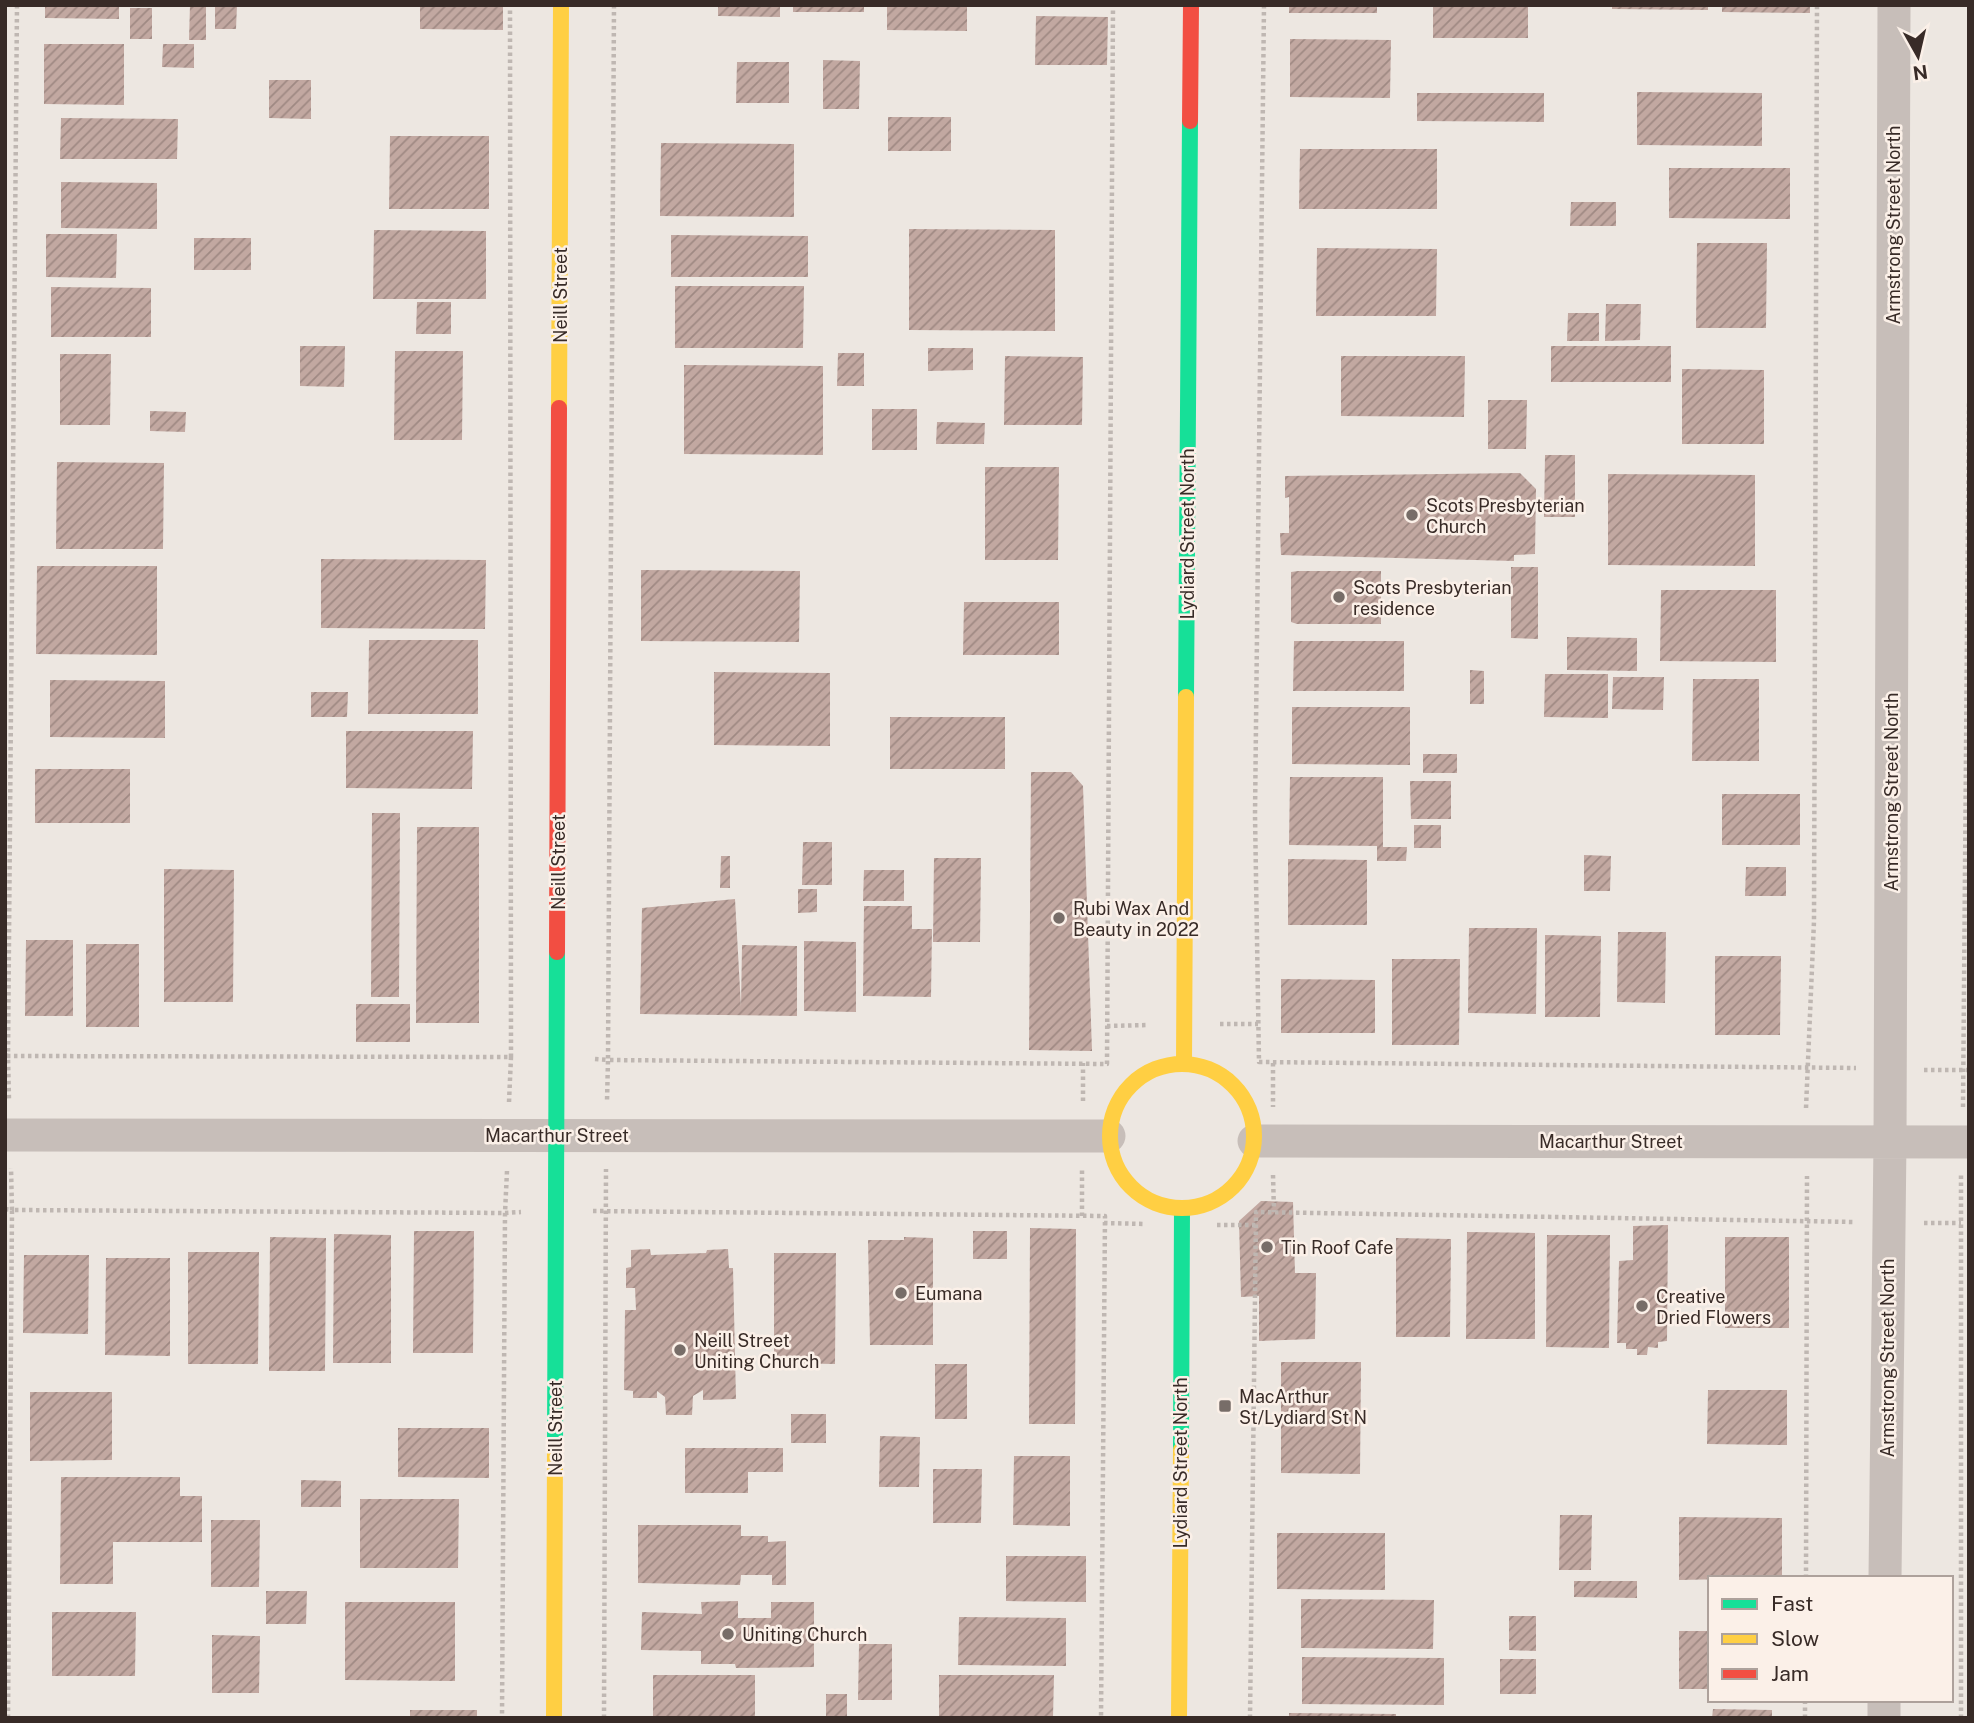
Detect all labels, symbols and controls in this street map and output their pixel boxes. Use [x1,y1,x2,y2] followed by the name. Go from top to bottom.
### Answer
[1883,21,1953,91] north arrow
[1911,61,1929,85] text: N
[1883,126,1904,324] street label: Armstrong Street North
[550,247,571,343] street label: Neill Street
[1177,448,1198,620] street label: Lydiard Street North
[1426,495,1585,537] place label: Scots Presbyterian Church
[1404,507,1420,523] marker: Scots Presbyterian Church
[1353,577,1512,619] place label: Scots Presbyterian residence
[1331,589,1347,605] marker: Scots Presbyterian residence
[1881,693,1902,891] street label: Armstrong Street North
[548,814,569,910] street label: Neill Street
[1073,898,1199,940] place label: Rubi Wax And Beauty in 2022
[1051,910,1067,926] marker: Rubi Wax And Beauty in 2022
[485,1125,629,1146] street label: Macarthur Street
[1539,1131,1683,1152] street label: Macarthur Street
[1281,1237,1394,1258] place label: Tin Roof Cafe
[1259,1239,1275,1255] marker: Tin Roof Cafe
[1877,1259,1898,1457] street label: Armstrong Street North
[915,1283,982,1304] place label: Eumana
[893,1285,909,1301] marker: Eumana
[1656,1286,1771,1328] place label: Creative Dried Flowers
[1634,1298,1650,1314] marker: Creative Dried Flowers
[694,1330,819,1372] place label: Neill Street Uniting Church
[672,1342,688,1358] marker: Neill Street Uniting Church
[1170,1377,1191,1549] street label: Lydiard Street North
[545,1380,566,1476] street label: Neill Street
[1239,1386,1367,1428] place label: MacArthur St/Lydiard St N
[1217,1398,1233,1414] marker: MacArthur St/Lydiard St N
[1708,1576,1953,1702] legend
[1771,1591,1813,1616] text: Fast
[742,1624,867,1645] place label: Uniting Church
[720,1626,736,1642] marker: Uniting Church
[1771,1626,1819,1651] text: Slow
[1771,1661,1809,1686] text: Jam

